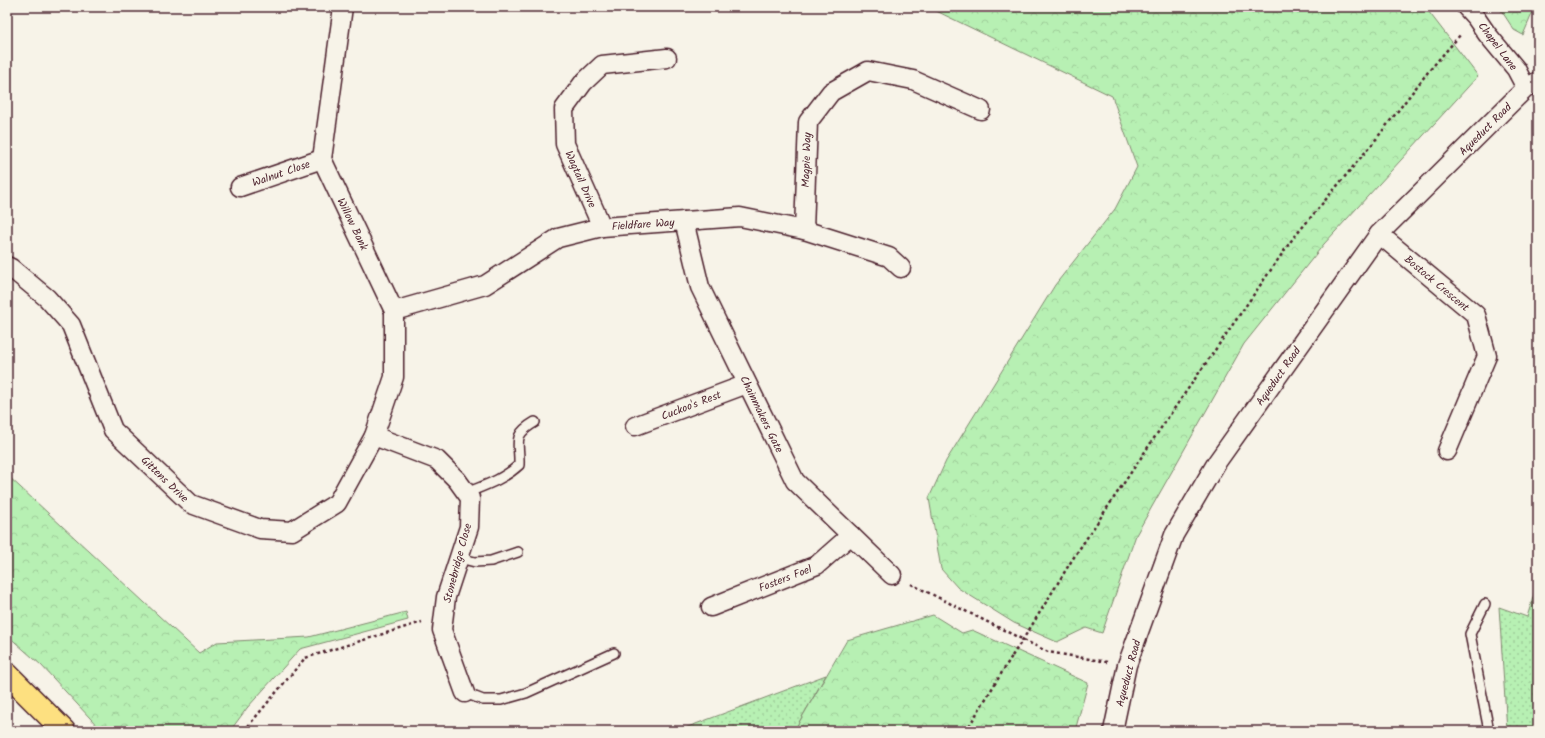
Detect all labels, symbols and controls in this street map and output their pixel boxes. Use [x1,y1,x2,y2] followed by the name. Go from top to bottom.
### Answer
[1473,18,1522,75] street label: Chapel Lane
[1455,99,1517,160] street label: Aqueduct Road
[797,131,817,188] street label: Magpie Way
[559,148,601,211] street label: Wagtail Drive
[250,156,313,192] street label: Walnut Close
[332,195,373,255] street label: Willow Bank
[611,214,676,236] street label: Fieldfare Way
[1400,251,1473,317] street label: Bostock Crescent
[1252,343,1306,410] street label: Aqueduct Road
[735,373,788,456] street label: Chainmakers Gate
[659,386,725,426] street label: Cuckoo's Rest
[136,452,192,507] street label: Gittens Drive
[439,521,477,605] street label: Stonebridge Close
[756,560,815,597] street label: Fosters Foel
[1111,637,1147,709] street label: Aqueduct Road

